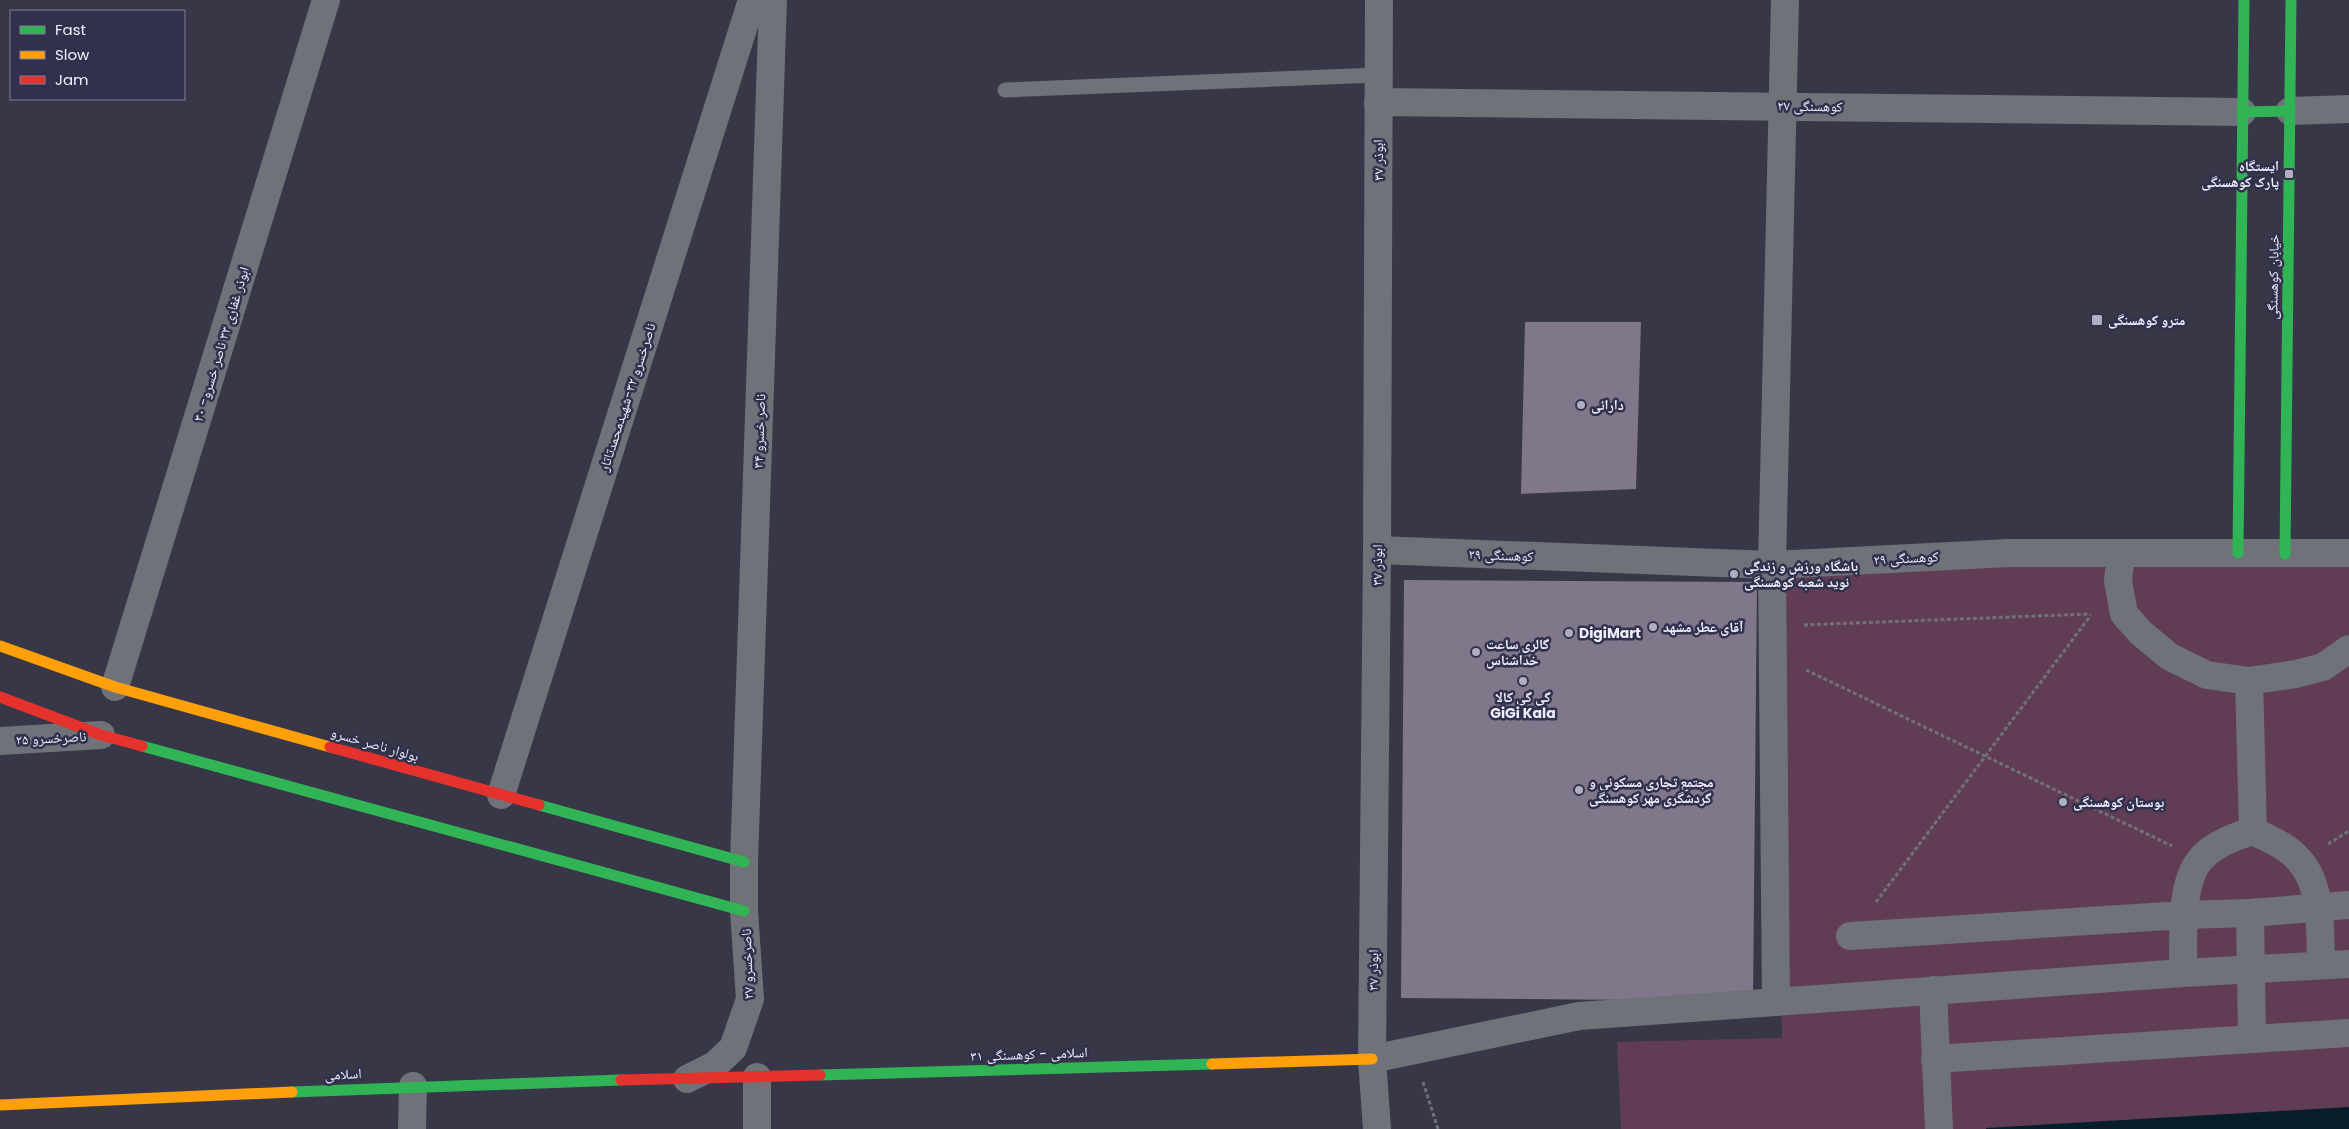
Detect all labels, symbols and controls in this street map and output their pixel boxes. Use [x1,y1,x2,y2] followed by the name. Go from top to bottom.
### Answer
[10,10,185,100] legend
[55,19,86,40] text: Fast
[55,44,90,65] text: Slow
[55,69,89,90] text: Jam
[1777,95,1843,117] street label: کوهسنگی ۲۷
[1368,139,1388,181] street label: ابوذر ۳۷
[2201,156,2279,192] place label: ایستگاه پارک کوهسنگی
[2283,168,2295,180] marker: ایستگاه پارک کوهسنگی
[2262,234,2284,320] street label: خیابان کوهسنگی
[188,264,254,424] street label: ابوذر غفاری ۳۳ ناصر خسرو- ۳۰
[2108,310,2185,330] place label: مترو کوهسنگی
[2090,313,2104,327] marker: مترو کوهسنگی
[593,320,660,475] street label: ناصرخسرو ۳۲-شهیدمحمدتاتار
[748,393,770,469] street label: ناصر خسرو ۳۴
[1591,395,1624,415] place label: دارائی
[1575,399,1587,411] marker: دارائی
[1367,544,1387,586] street label: ابوذر ۳۷
[1468,544,1534,566] street label: کوهسنگی ۲۹
[1873,546,1939,570] street label: کوهسنگی ۲۹
[1744,556,1858,592] place label: باشگاه ورزش و زندگی نوید شعبه کوهسنگی
[1728,568,1740,580] marker: باشگاه ورزش و زندگی نوید شعبه کوهسنگی
[1663,617,1743,637] place label: آقای عطر مشهد
[1647,621,1659,633] marker: آقای عطر مشهد
[1579,623,1641,643] place label: DigiMart
[1563,627,1575,639] marker: DigiMart
[1486,634,1549,670] place label: گالری ساعت خداشناس
[1470,646,1482,658] marker: گالری ساعت خداشناس
[1517,675,1529,687] marker: گی گی کالا GiGi Kala
[1490,687,1556,723] place label: گی گی کالا GiGi Kala
[329,722,421,766] street label: بولوار ناصر خسرو
[15,726,87,750] street label: ناصرخسرو ۲۵
[1589,772,1714,808] place label: مجتمع تجاری مسکونی و گردشگری مهر کوهسنگی
[1573,784,1585,796] marker: مجتمع تجاری مسکونی و گردشگری مهر کوهسنگی
[2073,792,2164,812] place label: بوستان کوهسنگی
[2057,796,2069,808] marker: بوستان کوهسنگی
[736,928,758,1000] street label: ناصرخسرو ۲۷
[1363,949,1383,991] street label: ابوذر ۳۷
[970,1042,1088,1066] street label: اسلامی - کوهسنگی ۳۱
[324,1063,362,1085] street label: اسلامی

